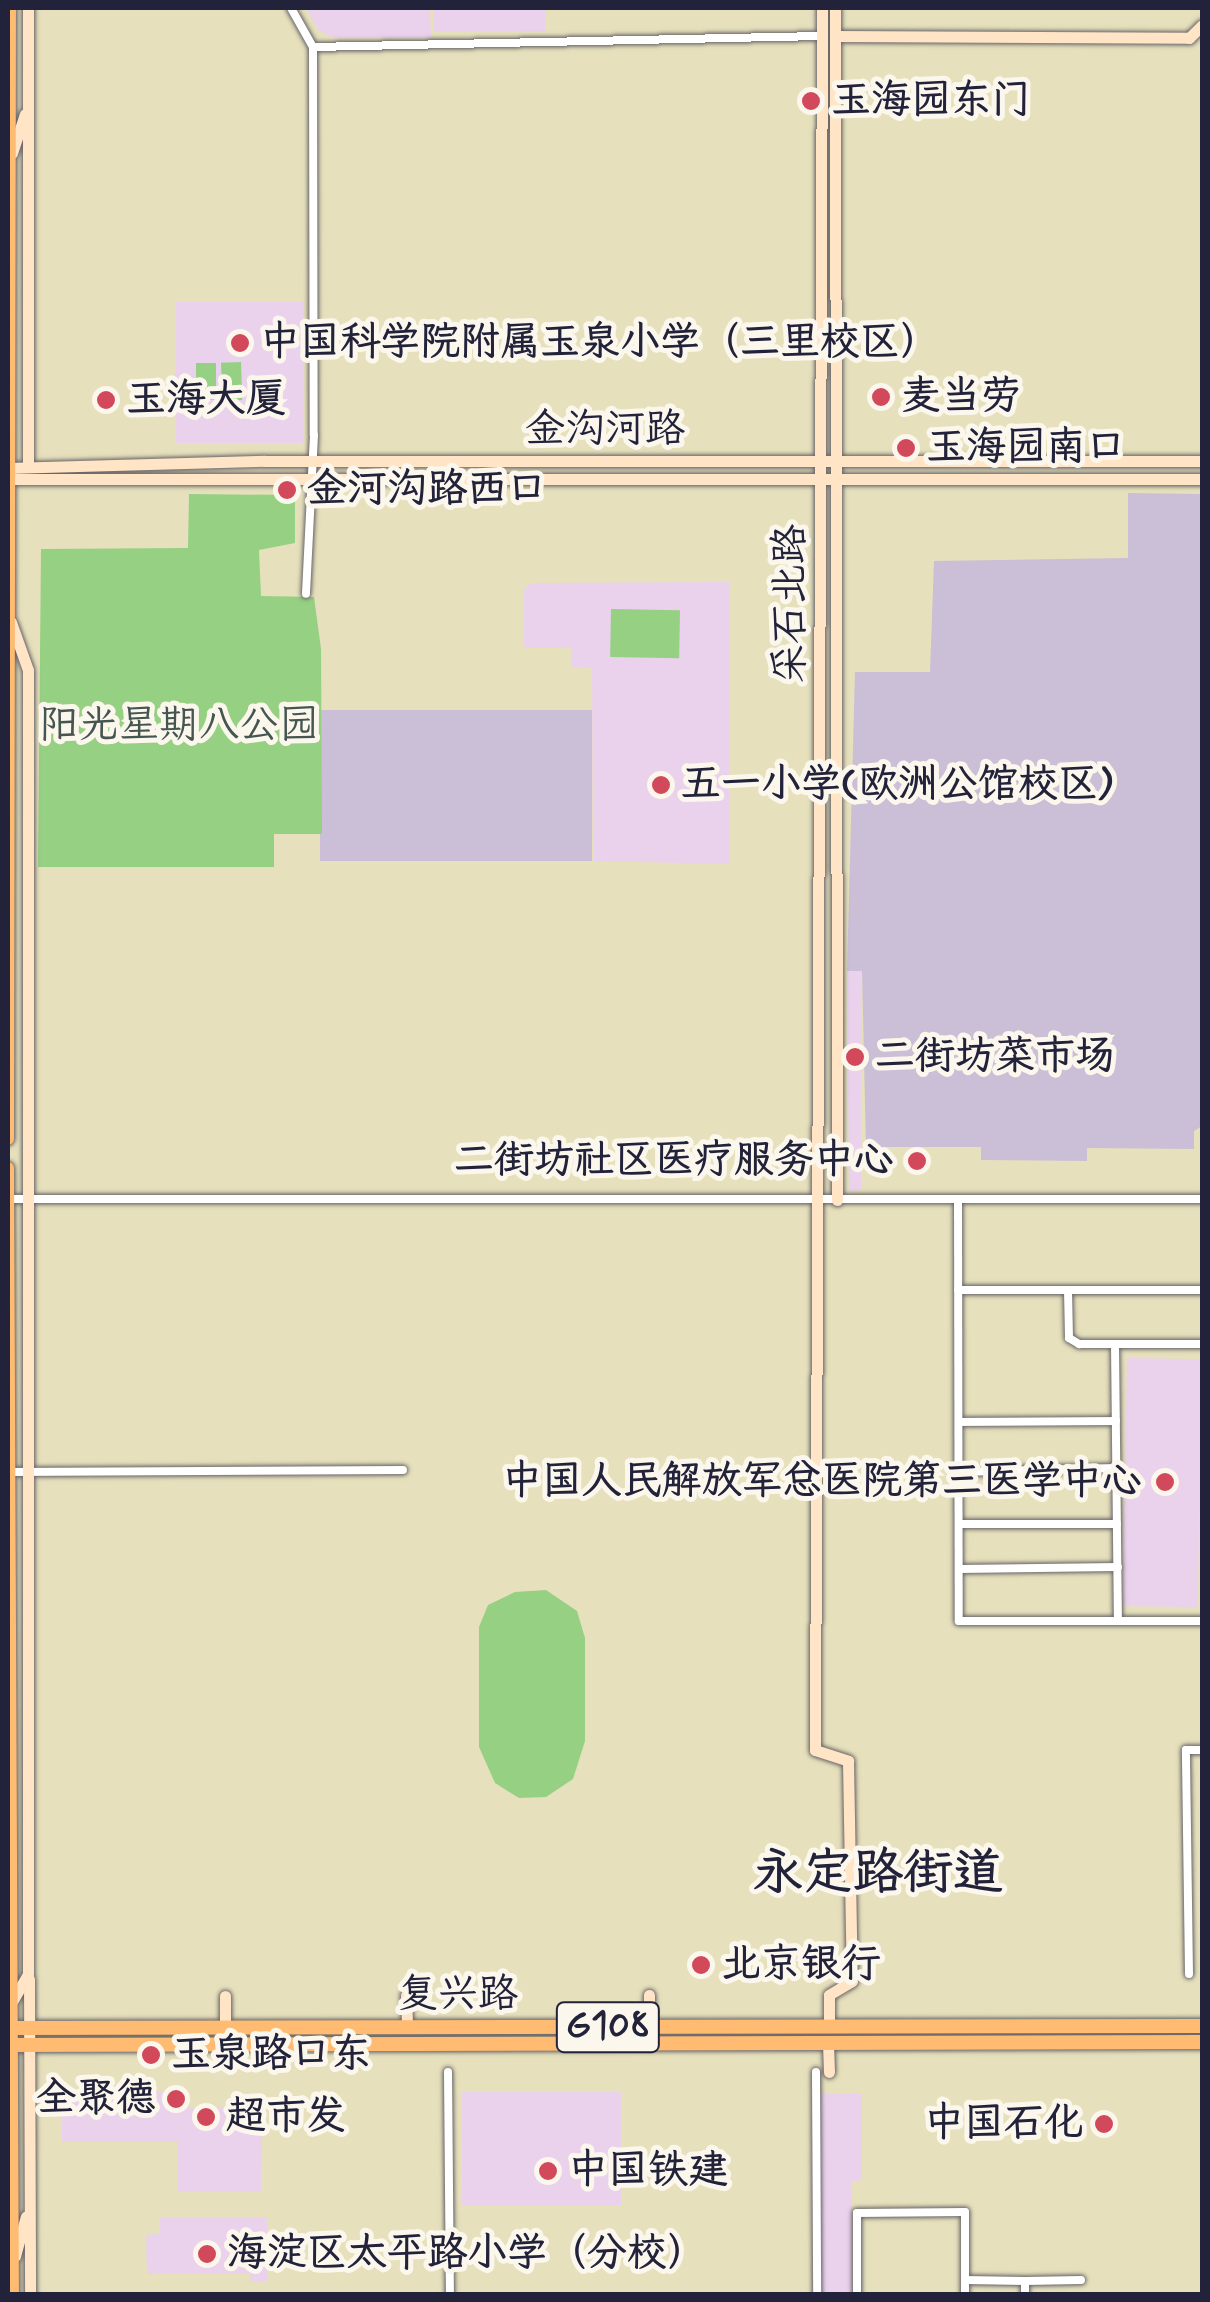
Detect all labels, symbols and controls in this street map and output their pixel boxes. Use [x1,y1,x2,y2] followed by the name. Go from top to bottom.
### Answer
[831,77,1031,125] place label: 玉海园东门
[800,90,822,112] marker: 玉海园东门
[260,319,940,367] place label: 中国科学院附属玉泉小学（三里校区）
[229,332,251,354] marker: 中国科学院附属玉泉小学（三里校区）
[901,373,1021,421] place label: 麦当劳
[126,376,286,424] place label: 玉海大厦
[870,386,892,408] marker: 麦当劳
[95,389,117,411] marker: 玉海大厦
[525,406,685,454] street label: 金沟河路
[926,424,1126,472] place label: 玉海园南口
[895,437,917,459] marker: 玉海园南口
[307,466,547,514] place label: 金河沟路西口
[276,479,298,501] marker: 金河沟路西口
[767,524,815,684] street label: 采石北路
[39,702,319,750] park label: 阳光星期八公园
[681,761,1112,809] place label: 五一小学(欧洲公馆校区)
[650,774,672,796] marker: 五一小学(欧洲公馆校区)
[875,1033,1115,1081] place label: 二街坊菜市场
[844,1046,866,1068] marker: 二街坊菜市场
[454,1137,894,1185] place label: 二街坊社区医疗服务中心
[904,1148,930,1174] marker: 二街坊社区医疗服务中心
[502,1458,1142,1506] place label: 中国人民解放军总医院第三医学中心
[1152,1469,1178,1495] marker: 中国人民解放军总医院第三医学中心
[753,1845,1003,1905] district label: 永定路街道
[721,1941,881,1989] place label: 北京银行
[690,1954,712,1976] marker: 北京银行
[398,1971,518,2019] street label: 复兴路
[556,1994,660,2060] road number: G108
[171,2031,371,2079] place label: 玉泉路口东
[140,2044,162,2066] marker: 玉泉路口东
[36,2075,156,2123] place label: 全聚德
[165,2088,187,2110] marker: 全聚德
[226,2093,346,2141] place label: 超市发
[924,2100,1084,2148] place label: 中国石化
[195,2106,217,2128] marker: 超市发
[1093,2113,1115,2135] marker: 中国石化
[568,2147,728,2195] place label: 中国铁建
[537,2160,559,2182] marker: 中国铁建
[227,2230,707,2278] place label: 海淀区太平路小学（分校）
[196,2243,218,2265] marker: 海淀区太平路小学（分校）

